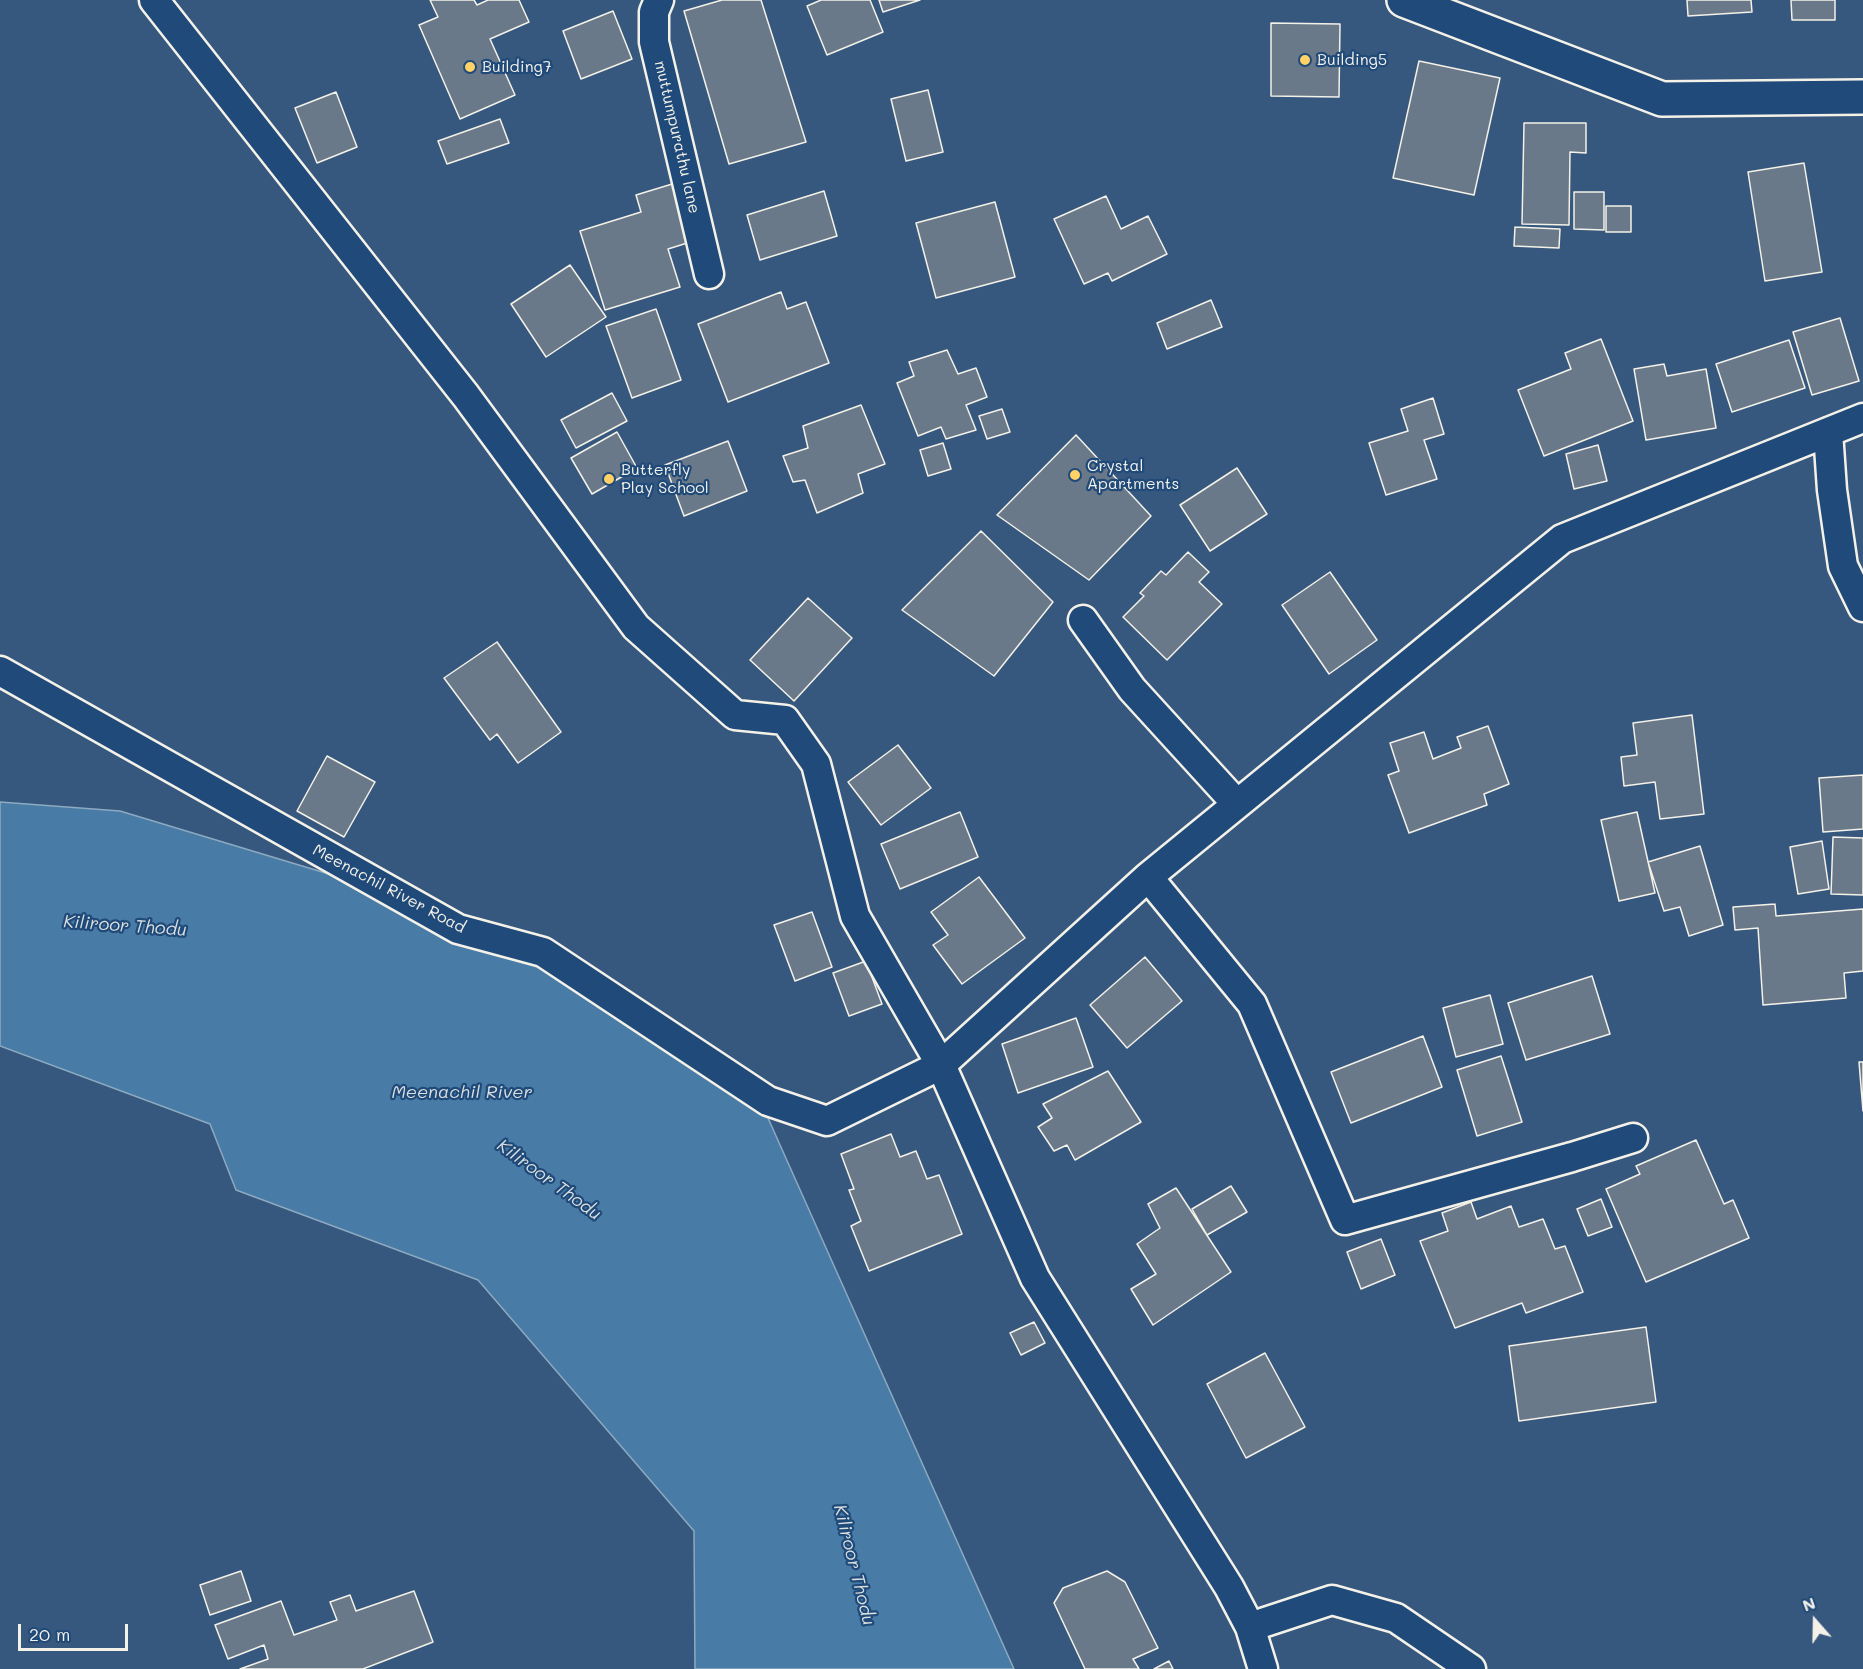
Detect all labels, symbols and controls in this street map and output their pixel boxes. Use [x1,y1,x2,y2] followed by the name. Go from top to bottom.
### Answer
[1317,50,1387,70] place label: Building5
[1298,53,1312,67] marker: Building5
[482,57,552,77] place label: Building7
[650,59,704,215] street label: muttumpurathu lane
[463,60,477,74] marker: Building7
[1087,456,1179,494] place label: Crystal Apartments
[621,460,709,498] place label: Butterfly Play School
[1068,468,1082,482] marker: Crystal Apartments
[602,472,616,486] marker: Butterfly Play School
[309,841,469,937] street label: Meenachil River Road
[63,911,187,941] water label: Kiliroor Thodu
[391,1081,533,1103] water label: Meenachil River
[493,1135,605,1225] water label: Kiliroor Thodu
[829,1502,879,1628] water label: Kiliroor Thodu
[1785,1591,1845,1651] north arrow
[1799,1592,1818,1616] text: N
[21,1612,130,1650] scale bar
[29,1622,70,1646] text: 20 m

